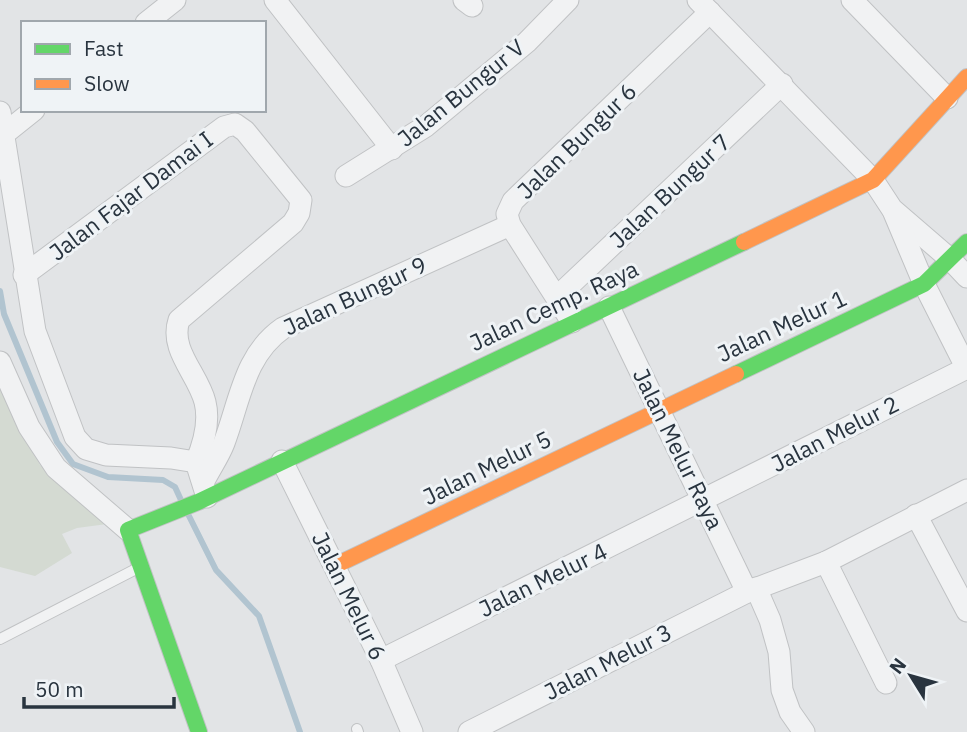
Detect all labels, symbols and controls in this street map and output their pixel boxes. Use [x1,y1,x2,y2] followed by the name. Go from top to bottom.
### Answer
[21,21,266,112] legend
[391,32,530,153] street label: Jalan Bungur V
[84,34,124,62] text: Fast
[84,69,130,97] text: Slow
[510,76,642,205] street label: Jalan Bungur 6
[42,124,218,267] street label: Jalan Fajar Damai I
[602,126,736,254] street label: Jalan Bungur 7
[278,249,431,341] street label: Jalan Bungur 9
[464,253,643,357] street label: Jalan Cemp. Raya
[712,282,851,368] street label: Jalan Melur 1
[627,363,731,534] street label: Jalan Melur Raya
[766,388,903,478] street label: Jalan Melur 2
[417,423,556,511] street label: Jalan Melur 5
[306,526,394,665] street label: Jalan Melur 6
[473,535,612,623] street label: Jalan Melur 4
[539,616,676,706] street label: Jalan Melur 3
[876,641,946,711] north arrow
[884,653,911,678] text: N
[24,666,175,710] scale bar
[35,675,84,703] text: 50 m

